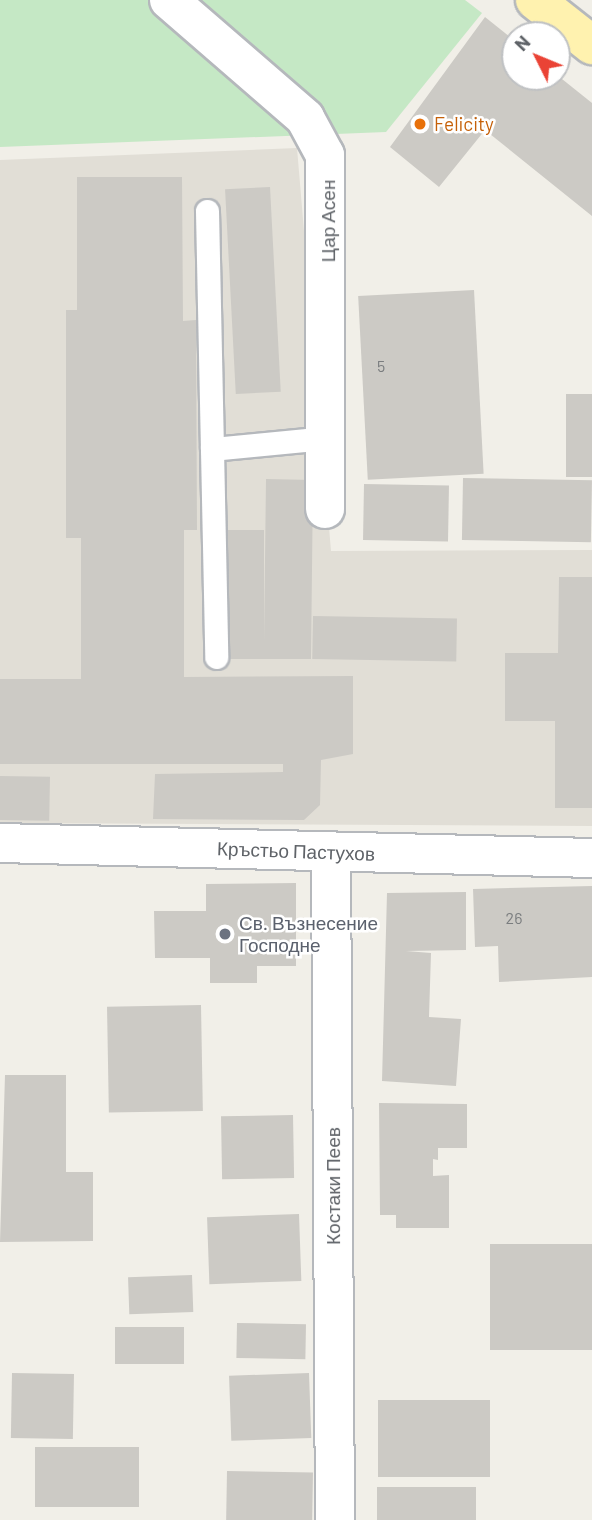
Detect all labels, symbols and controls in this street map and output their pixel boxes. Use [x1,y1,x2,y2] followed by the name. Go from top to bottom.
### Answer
[501,21,571,91] north arrow
[509,30,534,55] text: N
[434,113,494,135] place label: Felicity
[412,116,428,132] marker: Felicity
[317,180,339,262] street label: Цар Асен
[377,356,385,376] house number: 5
[217,837,375,865] street label: Кръстьо Пастухов
[506,908,522,928] house number: 26
[239,912,378,956] place label: Св. Възнесение Господне
[217,926,233,942] marker: Св. Възнесение Господне
[322,1127,344,1245] street label: Костаки Пеев

